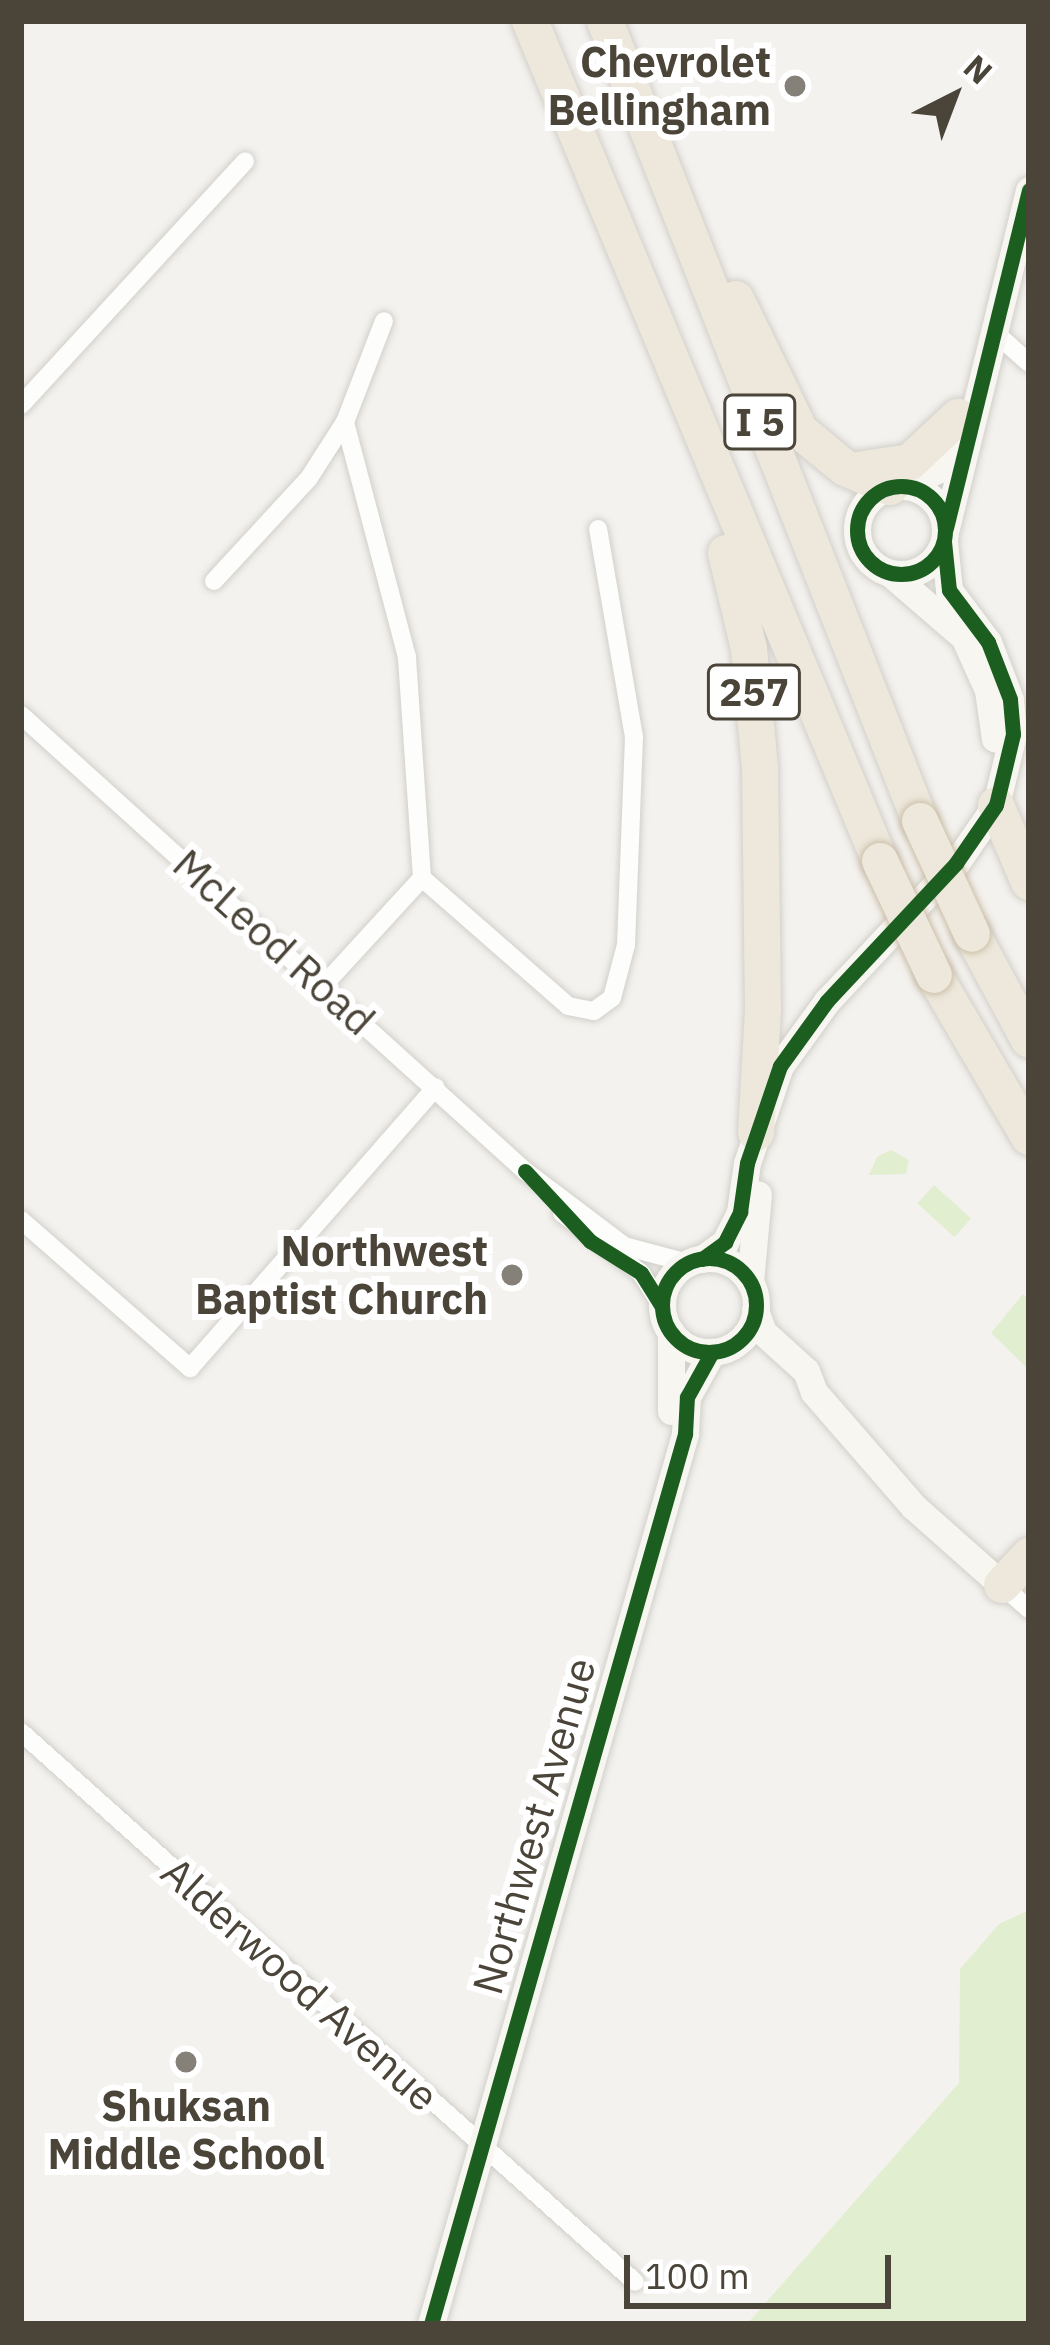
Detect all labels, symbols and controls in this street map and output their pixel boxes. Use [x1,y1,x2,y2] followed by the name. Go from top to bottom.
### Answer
[894,36,1014,156] north arrow
[548,37,771,136] place label: Chevrolet Bellingham
[955,45,1002,93] text: N
[782,73,808,99] marker: Chevrolet Bellingham
[721,389,799,455] road number: I 5
[706,659,802,725] road number: 257
[163,839,385,1045] street label: McLeod Road
[195,1226,488,1324] place label: Northwest Baptist Church
[499,1262,525,1288] marker: Northwest Baptist Church
[462,1652,606,2000] street label: Northwest Avenue
[151,1847,449,2121] street label: Alderwood Avenue
[173,2049,199,2075] marker: Shuksan Middle School
[48,2081,324,2180] place label: Shuksan Middle School
[630,2231,897,2305] scale bar
[645,2252,750,2299] text: 100 m

